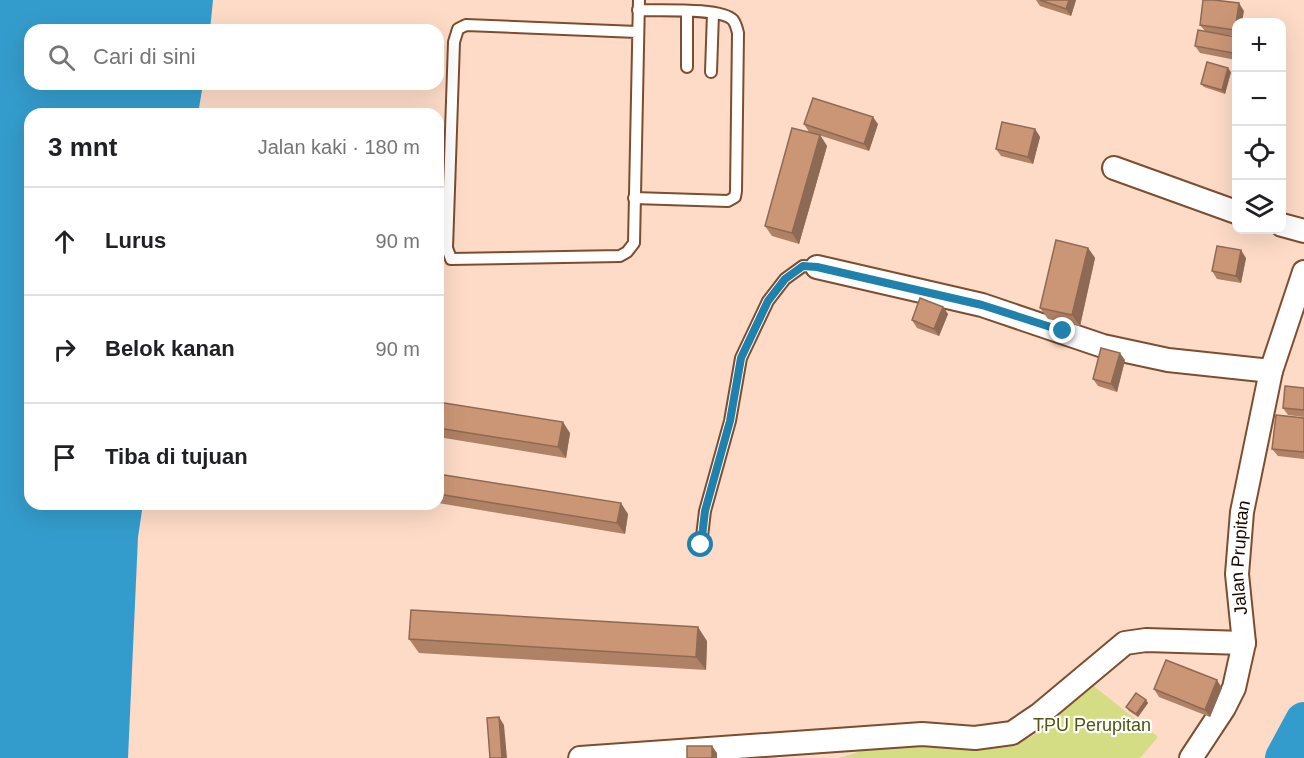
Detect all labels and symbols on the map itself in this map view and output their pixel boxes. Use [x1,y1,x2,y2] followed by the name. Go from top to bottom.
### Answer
[1049,317,1075,343] route end
[1227,499,1254,616] street label: Jalan Prupitan
[687,531,713,557] route start
[1033,715,1151,735] park label: TPU Perupitan

